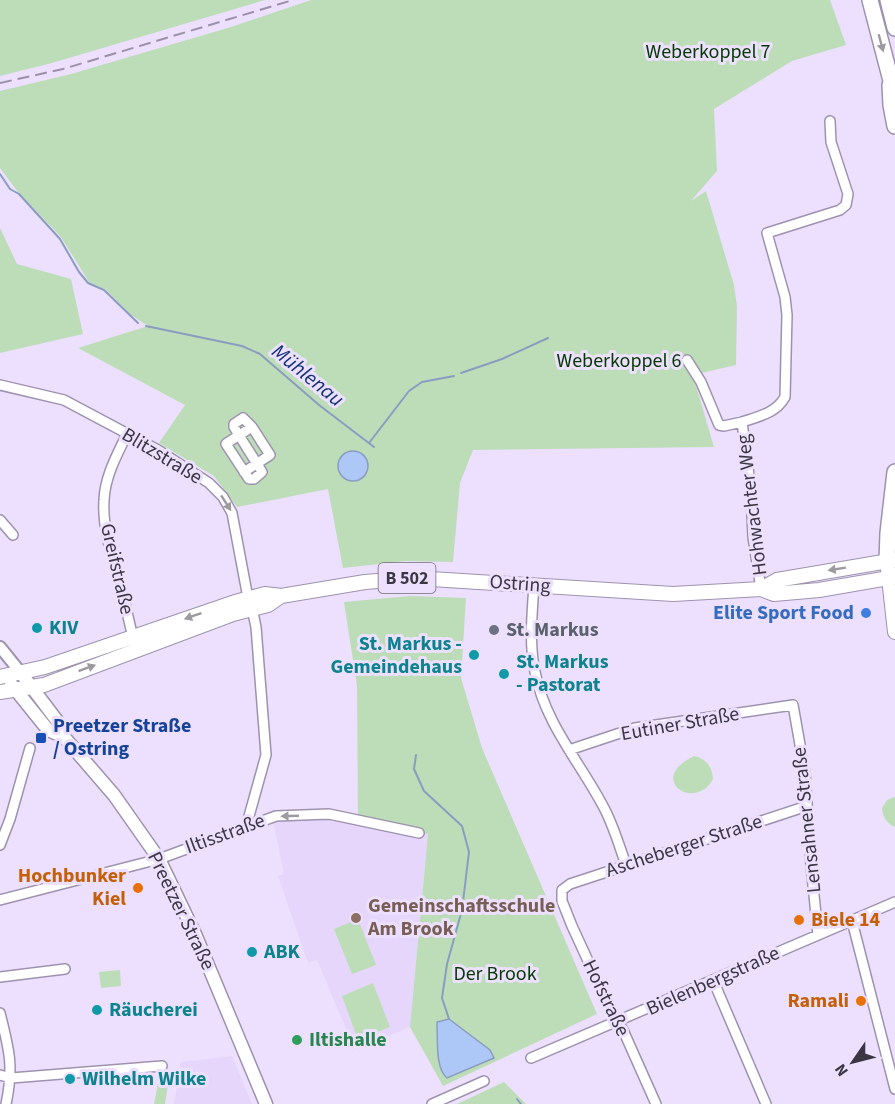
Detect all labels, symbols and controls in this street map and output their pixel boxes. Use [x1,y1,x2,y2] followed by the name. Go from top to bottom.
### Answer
[877,34,887,52] one-way arrow
[645,38,771,66] park label: Weberkoppel 7
[265,337,351,414] water label: Mühlenau
[556,347,682,375] park label: Weberkoppel 6
[116,421,208,491] street label: Blitzstraße
[729,433,775,577] street label: Hohwachter Weg
[220,495,231,511] one-way arrow
[93,521,141,617] street label: Greifstraße
[378,563,436,593] road number: B 502
[828,565,847,574] one-way arrow
[489,568,551,600] street label: Ostring
[713,599,854,627] place label: Elite Sport Food
[859,606,873,620] marker: Elite Sport Food
[184,612,202,622] one-way arrow
[49,614,79,642] place label: KIV
[506,616,599,644] place label: St. Markus
[30,621,44,635] marker: KIV
[487,623,501,637] marker: St. Markus
[330,630,462,681] place label: St. Markus - Gemeindehaus
[467,648,481,662] marker: St. Markus - Gemeindehaus
[516,648,609,699] place label: St. Markus - Pastorat
[79,663,97,673] one-way arrow
[497,667,511,681] marker: St. Markus - Pastorat
[619,700,742,748] street label: Eutiner Straße
[53,712,191,763] place label: Preetzer Straße / Ostring
[34,731,48,745] marker: Preetzer Straße / Ostring
[785,746,829,894] street label: Lensahner Straße
[181,807,269,861] street label: Iltisstraße
[602,807,766,884] street label: Ascheberger Straße
[280,811,299,820] one-way arrow
[140,847,222,975] street label: Preetzer Straße
[18,862,126,913] place label: Hochbunker Kiel
[131,881,145,895] marker: Hochbunker Kiel
[367,892,555,943] place label: Gemeinschaftsschule Am Brook
[811,906,881,934] place label: Biele 14
[349,911,363,925] marker: Gemeinschaftsschule Am Brook
[792,913,806,927] marker: Biele 14
[263,938,301,966] place label: ABK
[642,939,784,1023] street label: Bielenbergstraße
[245,945,259,959] marker: ABK
[575,955,637,1041] street label: Hofstraße
[453,960,537,988] park label: Der Brook
[787,987,849,1015] place label: Ramali
[854,994,868,1008] marker: Ramali
[109,996,198,1024] place label: Räucherei
[90,1003,104,1017] marker: Räucherei
[309,1026,387,1054] place label: Iltishalle
[823,1032,883,1092] north arrow
[290,1033,304,1047] marker: Iltishalle
[829,1059,854,1081] text: N
[82,1065,206,1093] place label: Wilhelm Wilke
[63,1072,77,1086] marker: Wilhelm Wilke

